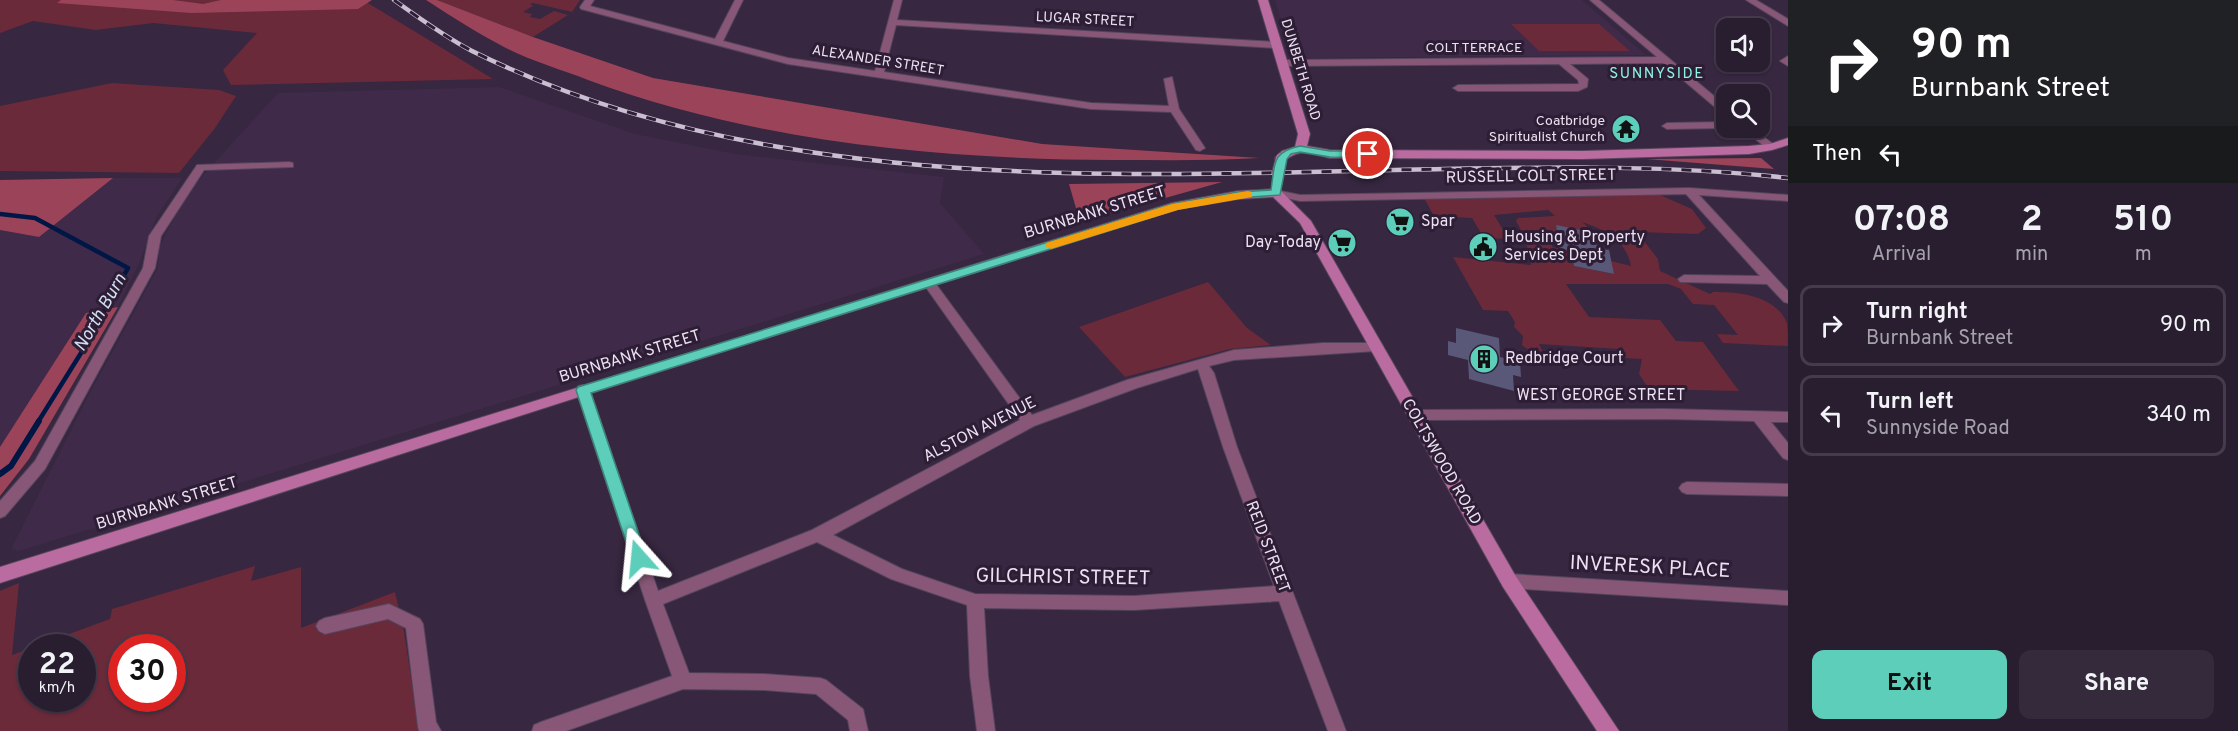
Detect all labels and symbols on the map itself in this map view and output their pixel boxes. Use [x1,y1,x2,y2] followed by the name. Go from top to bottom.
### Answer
[1035,9,1135,31] street label: LUGAR STREET
[1276,17,1324,123] street label: DUNBETH ROAD
[1426,40,1522,57] street label: COLT TERRACE
[811,42,945,80] street label: ALEXANDER STREET
[1609,65,1705,84] district label: SUNNYSIDE
[1489,113,1605,146] place label: Coatbridge Spiritualist Church
[1610,113,1642,145] temple icon: Coatbridge Spiritualist Church
[1342,128,1393,179] pin
[1445,166,1617,188] street label: RUSSELL COLT STREET
[1022,182,1168,244] street label: BURNBANK STREET
[1384,206,1416,238] supermarket icon: Spar
[1421,212,1455,232] place label: Spar
[1326,227,1358,259] supermarket icon: Day-Today
[1504,228,1645,266] place label: Housing & Property Services Dept
[1467,231,1499,263] public building icon: Housing & Property Services Dept
[1245,233,1321,253] place label: Day-Today
[69,270,133,356] water label: North Burn
[557,326,703,388] street label: BURNBANK STREET
[1468,343,1500,375] building icon: Redbridge Court
[1505,349,1624,369] place label: Redbridge Court
[1517,386,1685,406] street label: WEST GEORGE STREET
[920,393,1040,467] street label: ALSTON AVENUE
[1397,395,1485,529] street label: COLTSWOOD ROAD
[94,473,240,535] street label: BURNBANK STREET
[1240,498,1294,596] street label: REID STREET
[607,526,671,590] position arrow
[1569,551,1731,585] street label: INVERESK PLACE
[975,563,1151,593] street label: GILCHRIST STREET
[108,634,186,712] speed limit sign: 30

